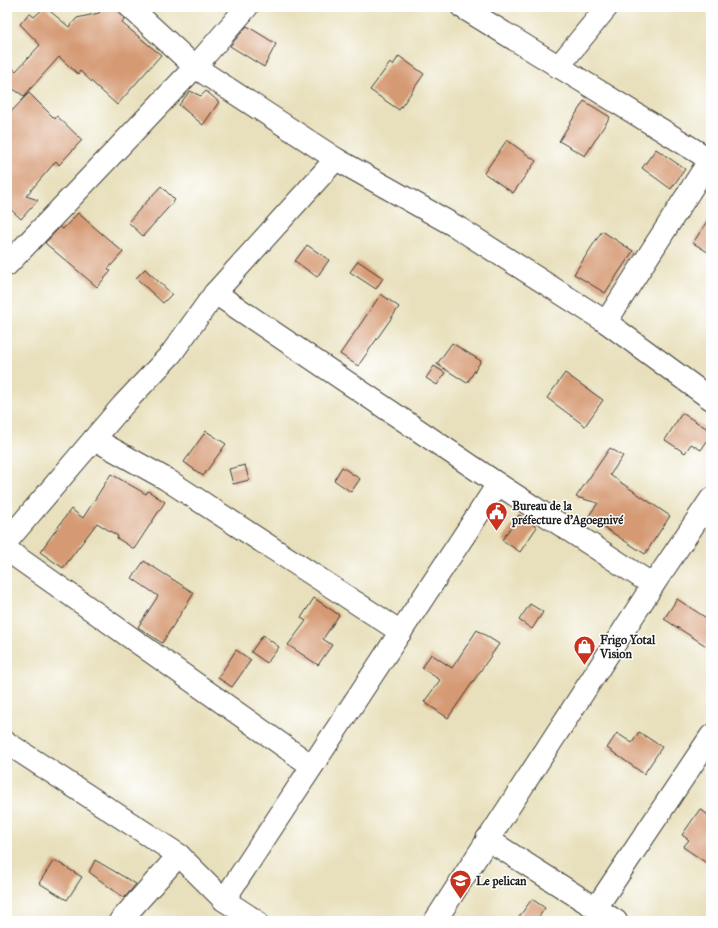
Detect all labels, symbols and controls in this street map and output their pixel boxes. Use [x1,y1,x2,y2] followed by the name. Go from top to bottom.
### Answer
[511,499,624,528] place label: Bureau de la préfecture d'Agoegnivé
[484,500,510,533] public building icon: Bureau de la préfecture d'Agoegnivé
[599,633,656,661] place label: Frigo Yotal Vision
[572,634,598,667] shop icon: Frigo Yotal Vision
[448,868,474,901] school or university icon: Le pelican
[476,874,527,889] place label: Le pelican

